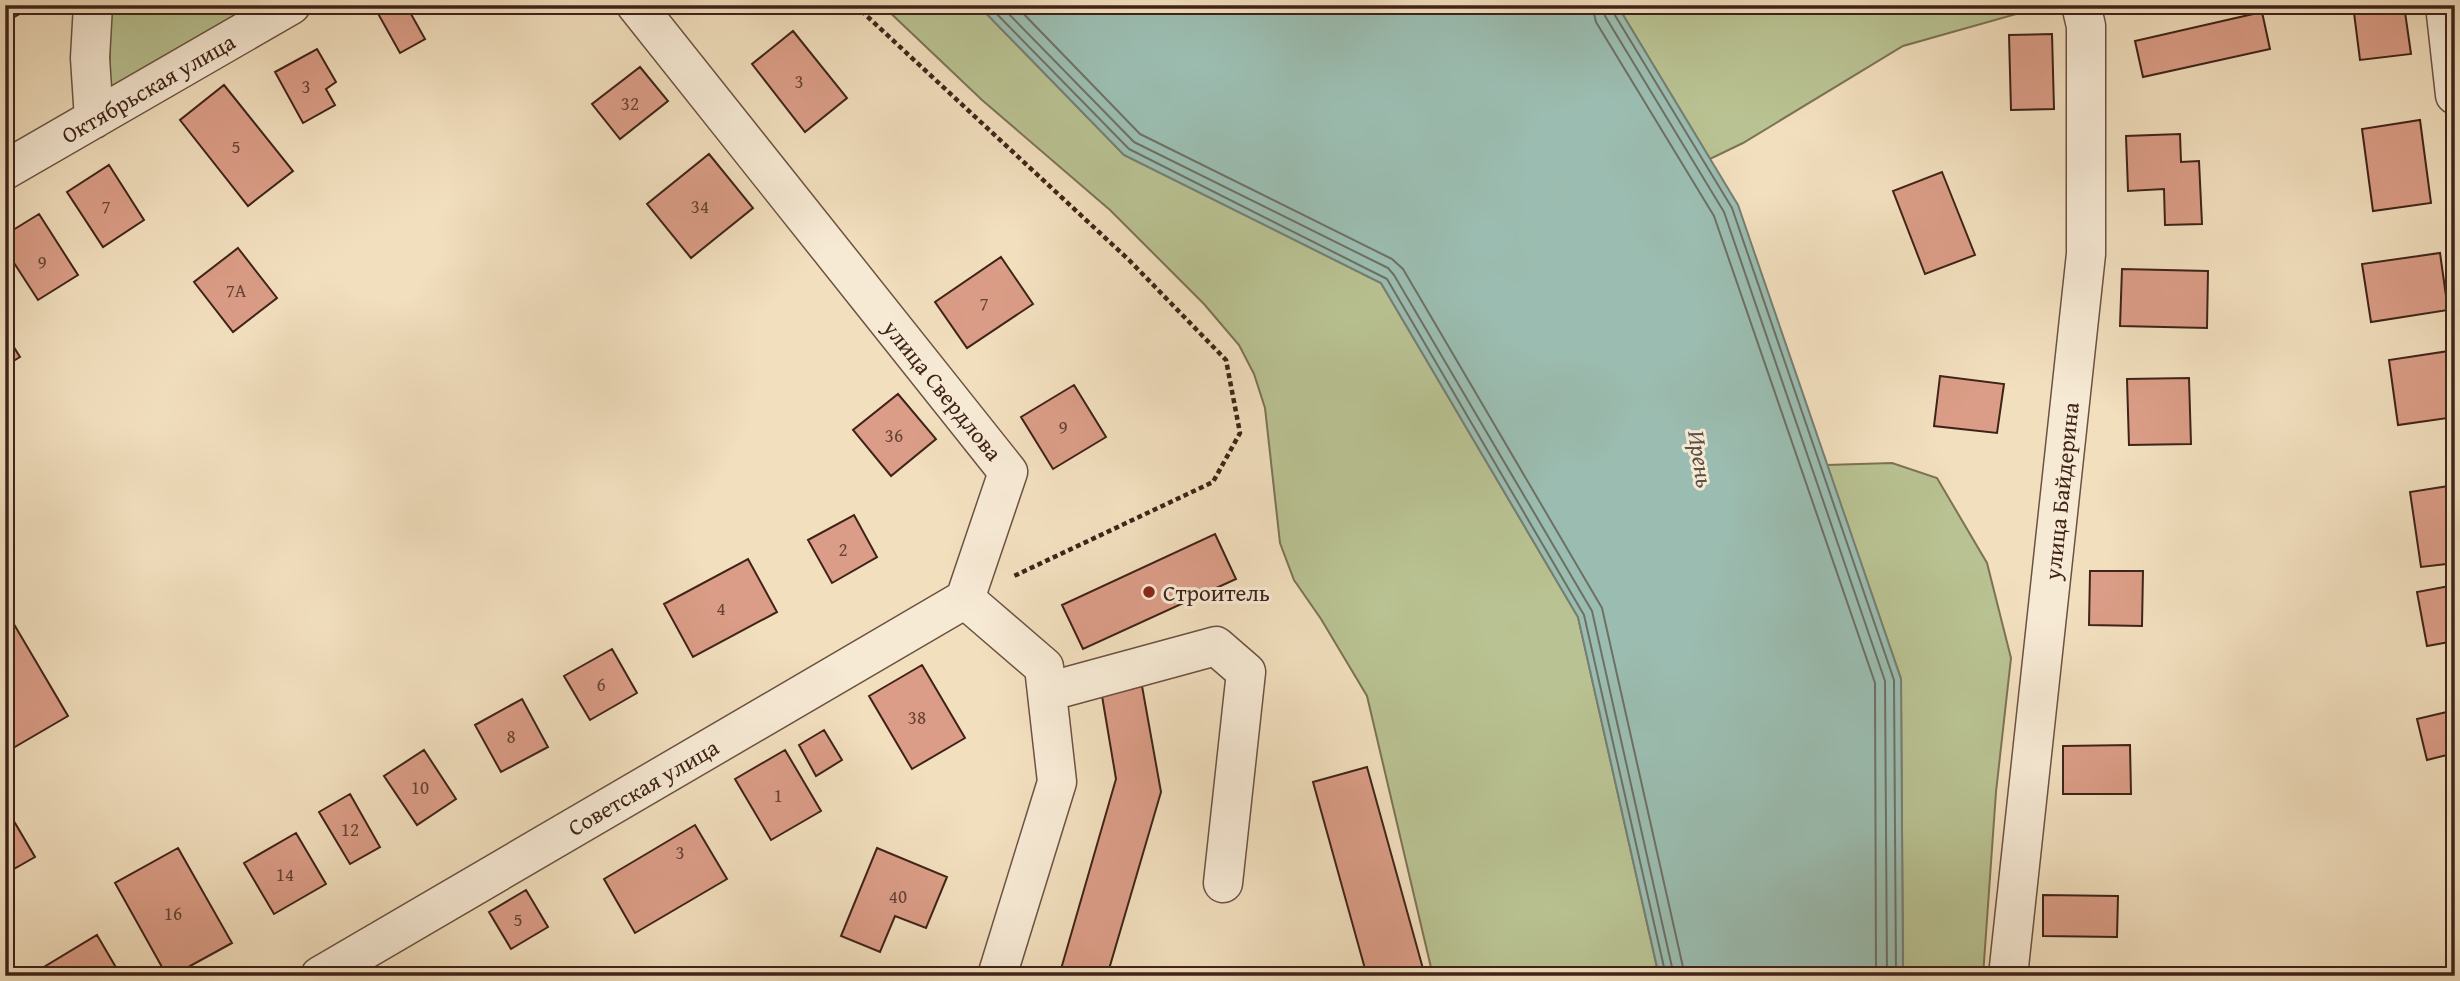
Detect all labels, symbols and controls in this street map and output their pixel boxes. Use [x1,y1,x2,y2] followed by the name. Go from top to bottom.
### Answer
[55,25,241,151] street label: Октябрьская улица
[794,67,804,95] house number: 3
[301,72,311,100] house number: 3
[621,89,639,117] house number: 32
[231,132,241,160] house number: 5
[101,192,111,220] house number: 7
[691,192,709,220] house number: 34
[37,248,47,276] house number: 9
[226,276,247,304] house number: 7А
[979,289,989,317] house number: 7
[875,312,1010,468] street label: улица Свердлова
[2035,400,2087,582] street label: улица Байдерина
[1058,413,1068,441] house number: 9
[885,421,903,449] house number: 36
[1679,428,1723,490] water label: Ирень
[838,535,848,563] house number: 2
[1163,576,1270,609] place label: Строитель
[1141,584,1157,600] marker: Строитель
[716,594,726,622] house number: 4
[596,670,606,698] house number: 6
[908,703,926,731] house number: 38
[506,722,516,750] house number: 8
[561,730,725,844] street label: Советская улица
[411,773,429,801] house number: 10
[773,781,783,809] house number: 1
[341,815,359,843] house number: 12
[675,838,685,866] house number: 3
[276,860,294,888] house number: 14
[889,882,907,910] house number: 40
[164,899,182,927] house number: 16
[513,905,523,933] house number: 5

